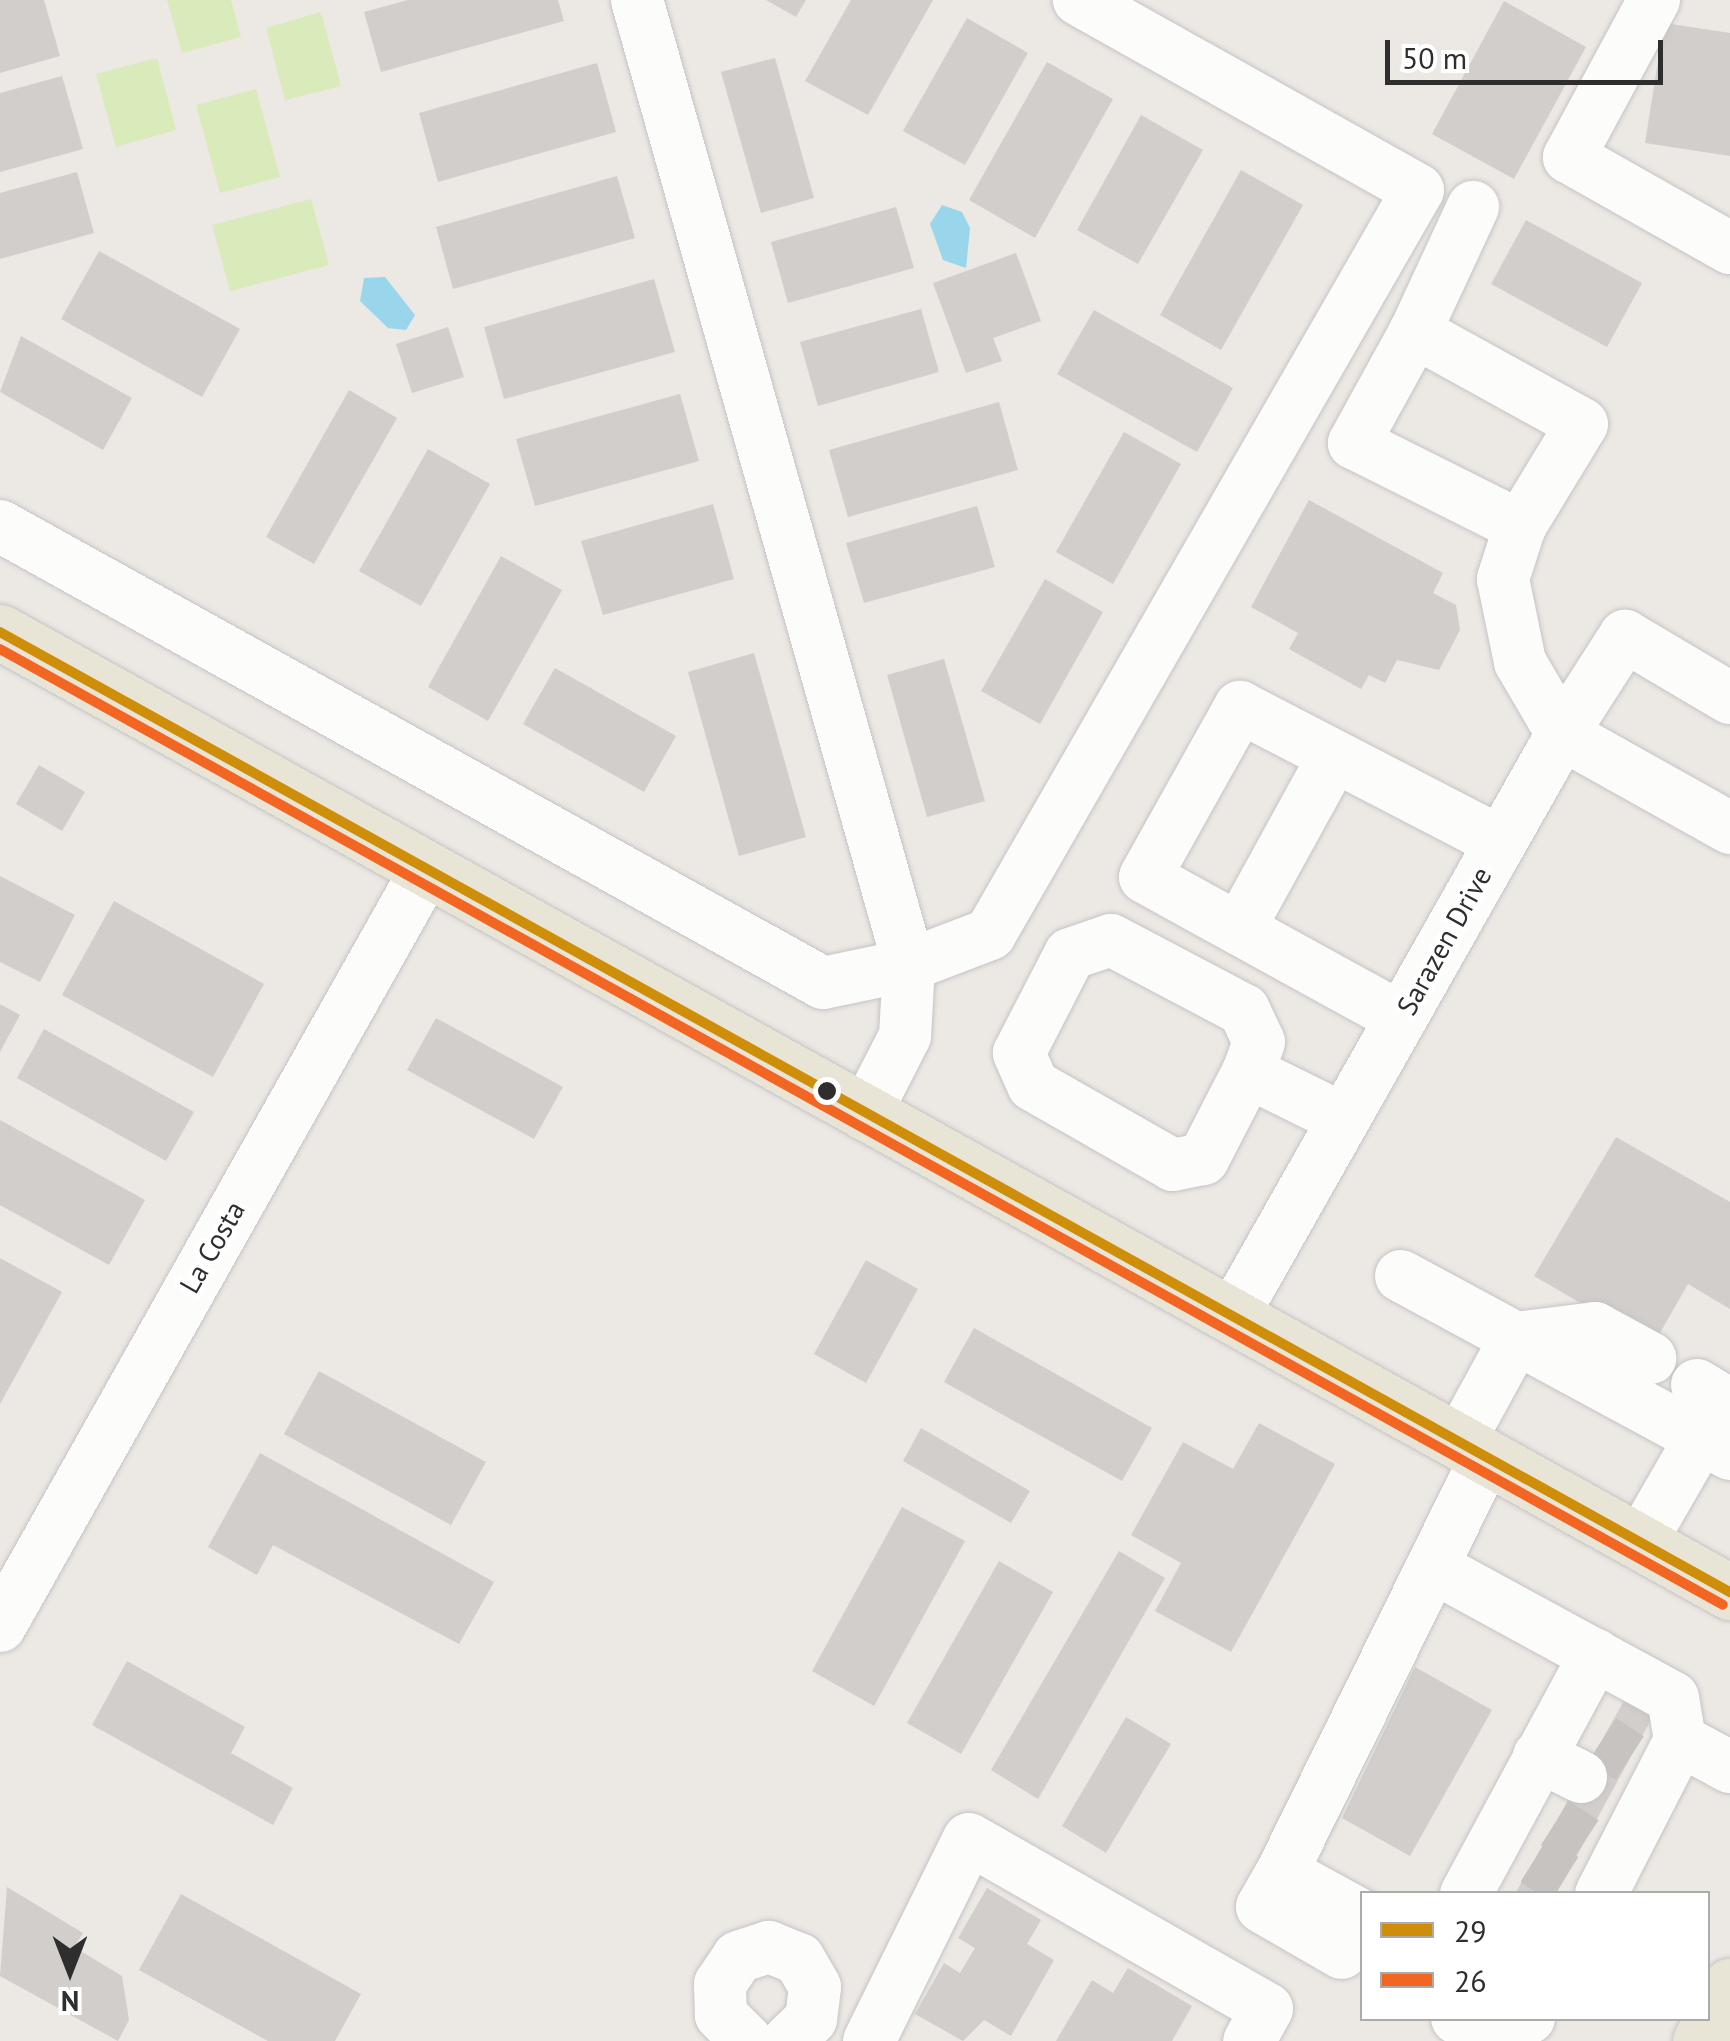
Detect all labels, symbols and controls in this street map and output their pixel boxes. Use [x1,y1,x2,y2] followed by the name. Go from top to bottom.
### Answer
[1390,20,1668,82] scale bar
[1402,38,1467,77] text: 50 m
[1390,861,1498,1021] street label: Sarazen Drive
[817,1081,837,1101] unlabelled marker
[172,1195,252,1299] street label: La Costa
[1360,1891,1710,2021] legend
[1454,1911,1487,1950] text: 29
[20,1921,120,2021] north arrow
[1454,1961,1487,2000] text: 26
[61,1983,79,2020] text: N

